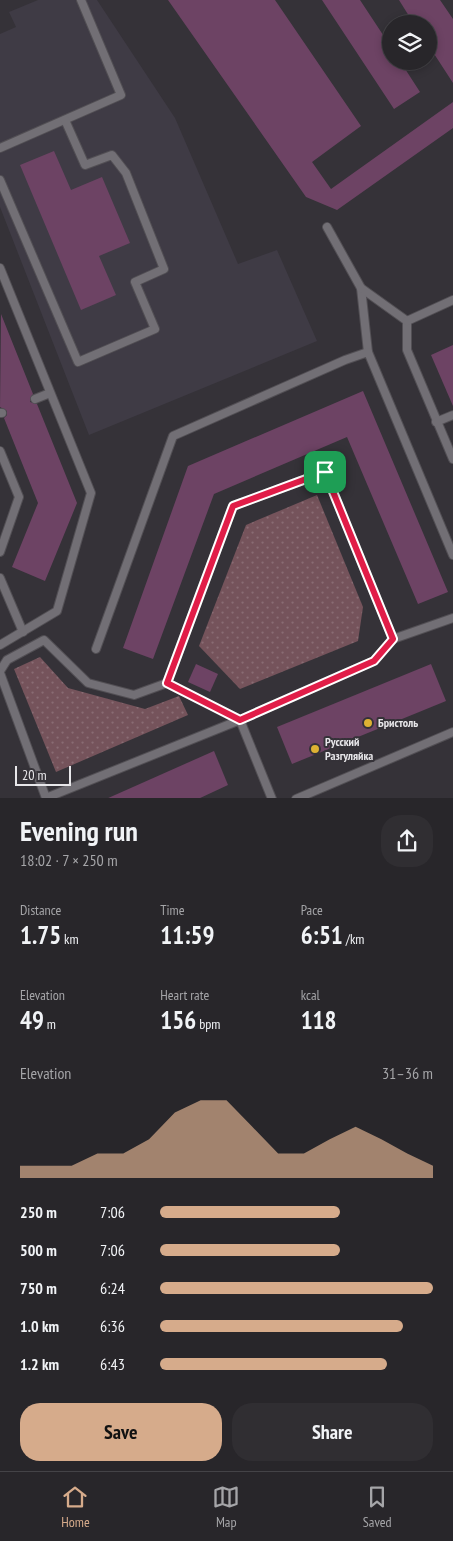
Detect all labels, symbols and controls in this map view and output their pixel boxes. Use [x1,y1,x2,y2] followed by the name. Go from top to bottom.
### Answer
[382,15,437,70] map controls
[382,15,437,70] button: layers
[304,451,346,493] pin
[311,458,339,486] icon: arrive
[378,715,418,730] place label: Бристоль
[362,717,374,729] marker: Бристоль
[325,734,373,763] place label: Русский Разгуляйка
[309,743,321,755] marker: Русский Разгуляйка
[15,764,71,787] scale bar
[22,766,47,784] text: 20 m
[20,812,138,849] text: Evening run
[381,815,433,867] button: share
[20,850,118,870] text: 18:02 · 7 × 250 m
[20,901,61,919] text: Distance
[160,901,185,919] text: Time
[301,901,323,919] text: Pace
[20,919,61,951] text: 1.75
[160,919,214,951] text: 11:59
[301,919,343,951] text: 6:51
[61,930,79,948] text: km
[343,930,364,948] text: /km
[20,986,65,1004] text: Elevation
[160,986,209,1004] text: Heart rate
[301,986,320,1004] text: kcal
[20,1004,44,1036] text: 49
[160,1004,196,1036] text: 156
[301,1004,337,1036] text: 118
[44,1015,56,1033] text: m
[196,1015,220,1033] text: bpm
[20,1063,71,1083] text: Elevation
[382,1063,433,1083] text: 31–36 m
[20,1202,57,1222] text: 250 m
[100,1202,125,1222] text: 7:06
[20,1240,57,1260] text: 500 m
[100,1240,125,1260] text: 7:06
[20,1278,57,1298] text: 750 m
[100,1278,125,1298] text: 6:24
[20,1316,59,1336] text: 1.0 km
[100,1316,125,1336] text: 6:36
[20,1354,59,1374] text: 1.2 km
[100,1354,125,1374] text: 6:43
[20,1403,222,1461] button: Save
[232,1403,433,1461] button: Share
[61,1483,90,1531] tab: Home
[212,1483,240,1531] tab: Map
[363,1483,392,1531] tab: Saved

